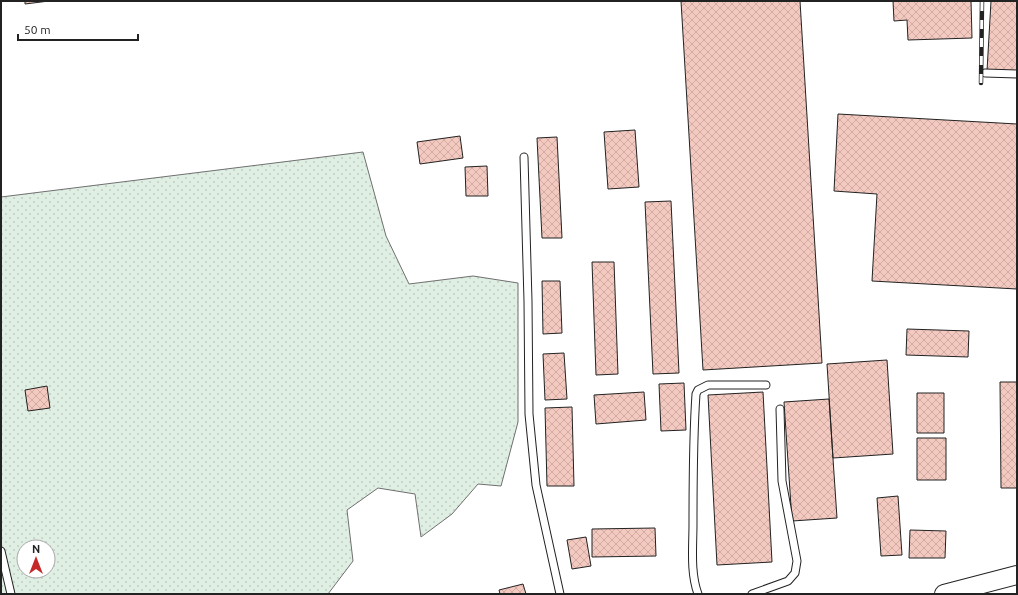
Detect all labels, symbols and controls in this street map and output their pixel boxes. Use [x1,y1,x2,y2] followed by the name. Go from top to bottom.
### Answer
[18,16,138,42] scale bar
[24,23,51,36] text: 50 m
[16,539,56,579] north arrow
[32,543,40,555] text: N

